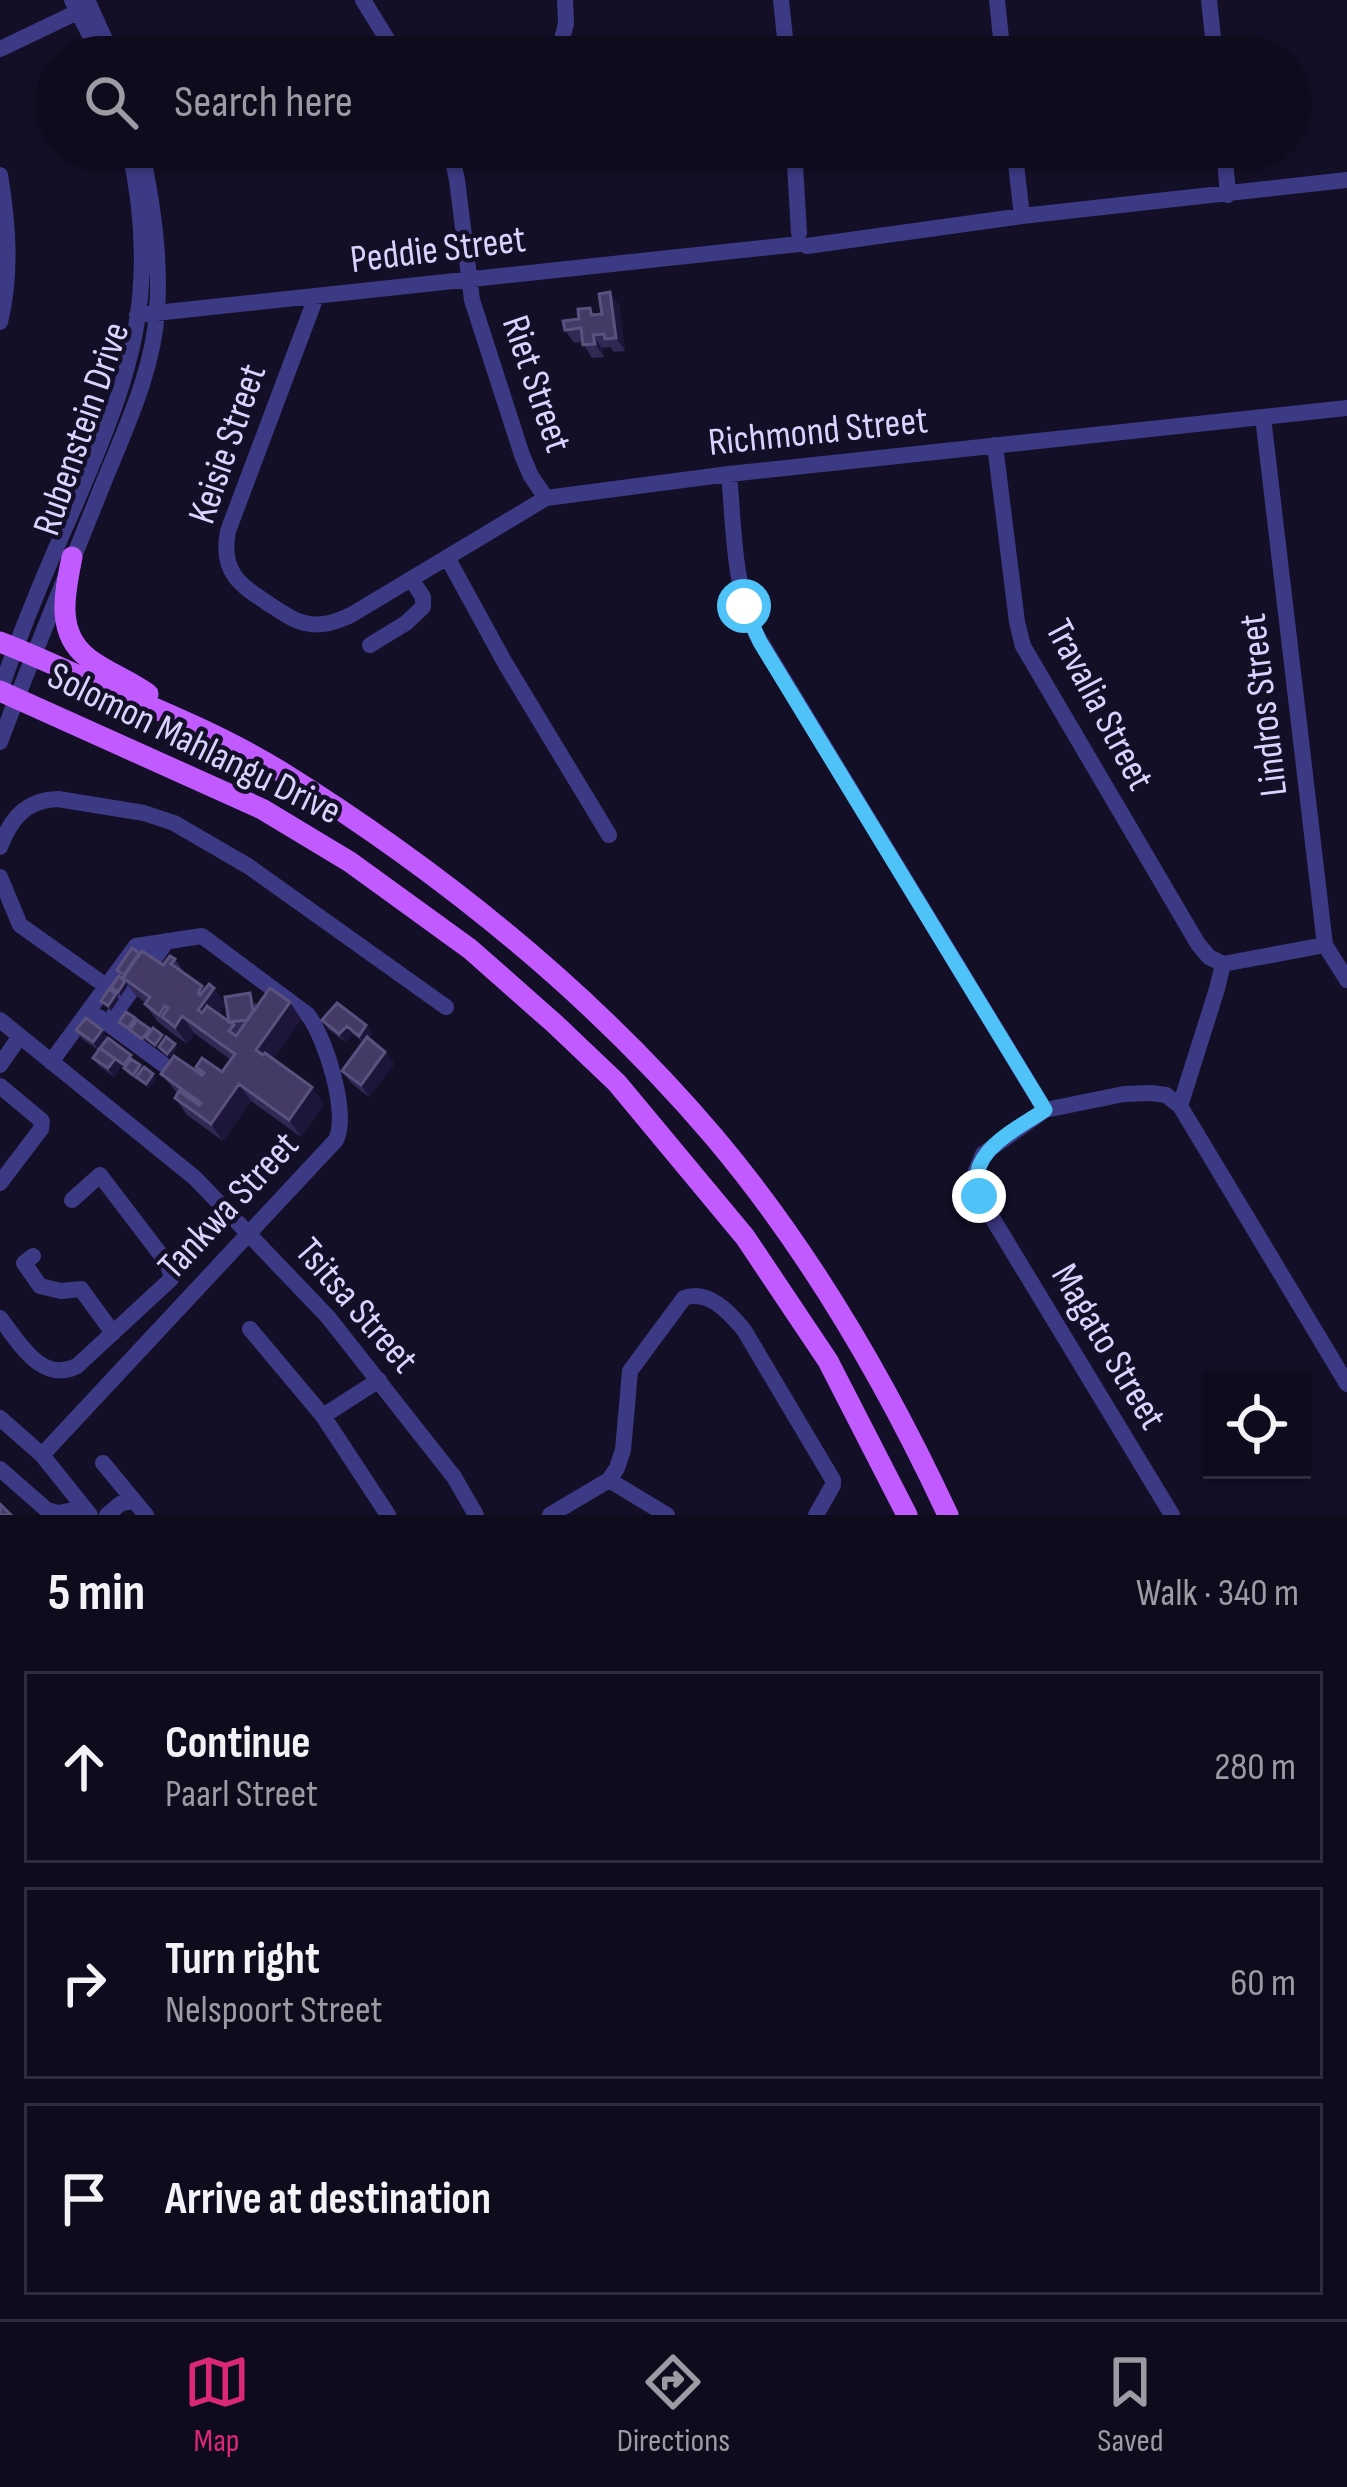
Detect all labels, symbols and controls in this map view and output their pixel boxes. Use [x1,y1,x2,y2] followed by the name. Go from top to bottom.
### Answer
[36,36,1311,168] search box
[78,69,144,135] icon: search
[174,75,353,130] text: Search here
[348,216,528,284] street label: Peddie Street
[491,310,581,458] street label: Riet Street
[24,316,140,542] street label: Rubenstein Drive
[179,358,277,530] street label: Keisie Street
[706,397,930,467] street label: Richmond Street
[717,579,771,633] route start
[1229,611,1299,799] street label: Lindros Street
[1034,612,1164,798] street label: Travalia Street
[40,653,348,835] street label: Solomon Mahlangu Drive
[149,1122,309,1290] street label: Tankwa Street
[952,1169,1006,1223] route end
[285,1229,427,1383] street label: Tsitsa Street
[1040,1256,1176,1438] street label: Magato Street
[1203,1371,1311,1479] map controls
[1203,1371,1311,1479] button: locate
[48,1563,145,1624] text: 5 min
[1136,1570,1299,1617] text: Walk · 340 m
[165,1716,311,1771] text: Continue
[51,1734,117,1800] icon: ahead
[1214,1744,1296,1791] text: 280 m
[165,1771,318,1818] text: Paarl Street
[165,1932,320,1987] text: Turn right
[51,1950,117,2016] icon: right
[1230,1960,1296,2007] text: 60 m
[165,1987,382,2034] text: Nelspoort Street
[51,2166,117,2232] icon: arrive
[165,2172,491,2227] text: Arrive at destination
[184,2349,250,2461] tab: Map
[617,2349,730,2461] tab: Directions
[1097,2349,1163,2461] tab: Saved

